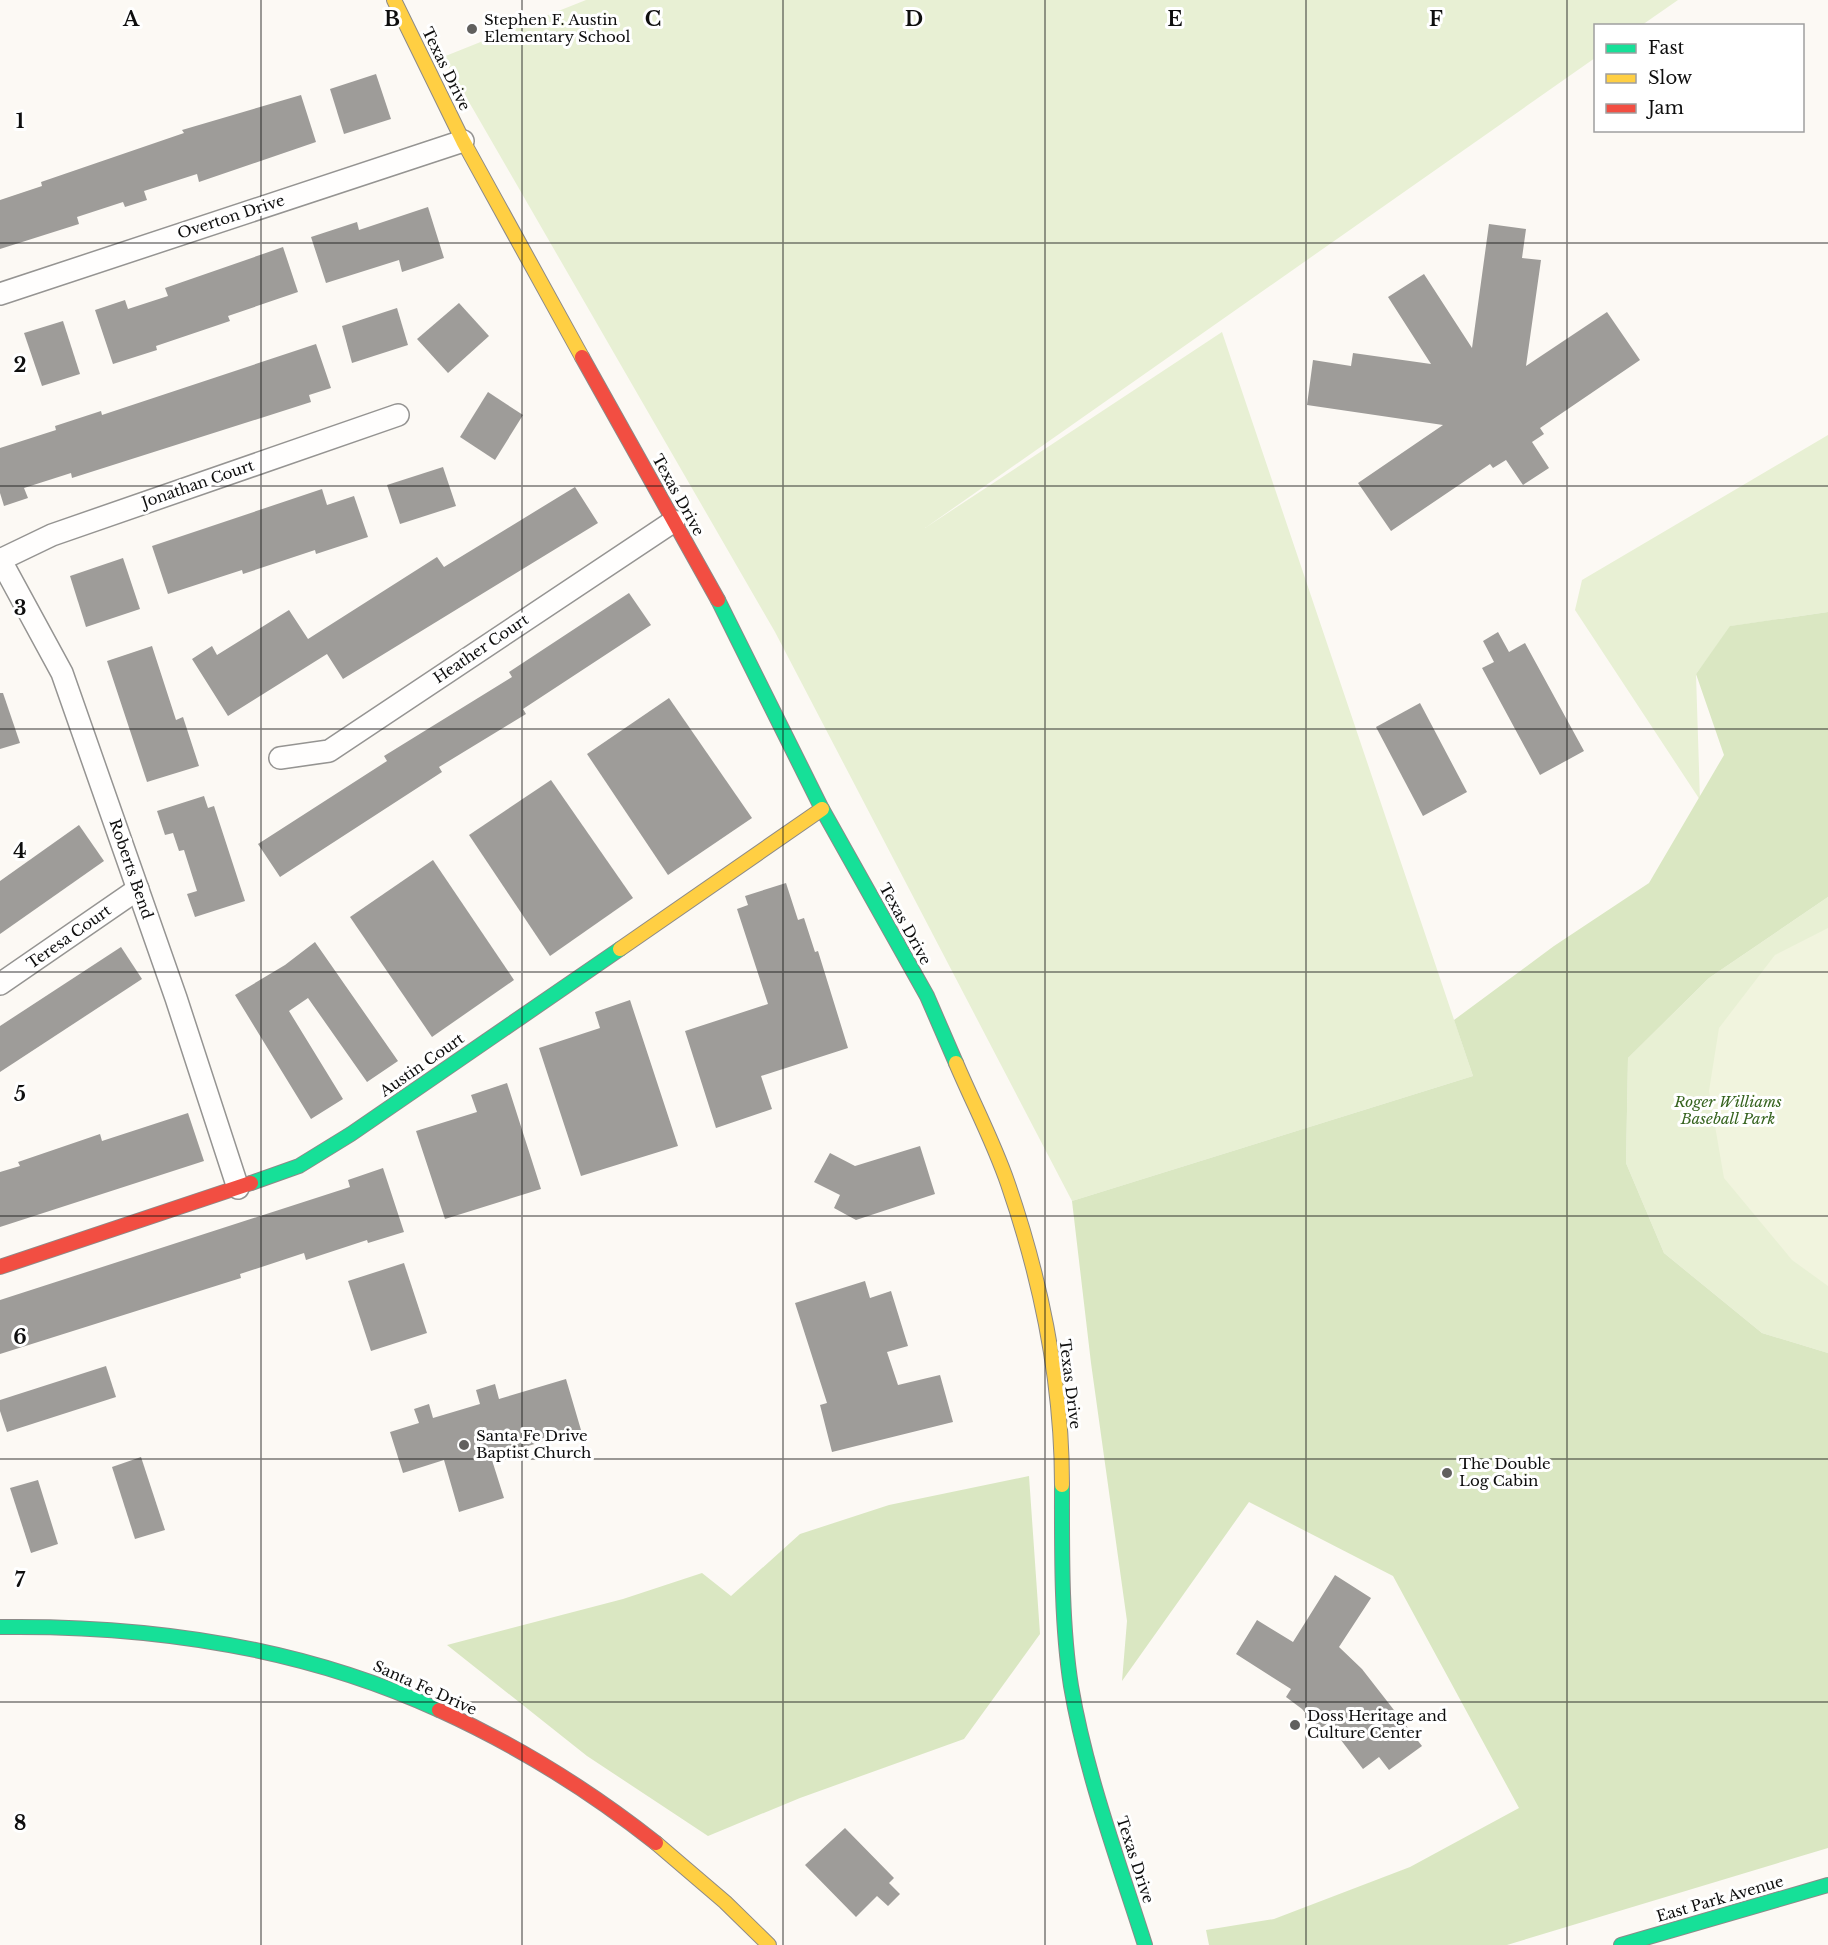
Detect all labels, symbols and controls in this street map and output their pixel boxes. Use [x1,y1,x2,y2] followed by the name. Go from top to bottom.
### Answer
[122,7,140,31] text: A
[384,7,400,31] text: B
[645,7,661,31] text: C
[905,7,923,31] text: D
[1167,7,1183,31] text: E
[1429,7,1443,31] text: F
[484,10,631,46] place label: Stephen F. Austin Elementary School
[465,22,479,36] marker: Stephen F. Austin Elementary School
[418,24,475,114] street label: Texas Drive
[1594,24,1804,132] legend
[1648,37,1685,59] text: Fast
[1648,67,1693,89] text: Slow
[1646,97,1684,119] text: Jam
[16,109,25,133] text: 1
[175,190,287,243] street label: Overton Drive
[13,353,27,377] text: 2
[648,451,709,539] street label: Texas Drive
[137,455,257,512] street label: Jonathan Court
[14,596,26,620] text: 3
[429,610,532,687] street label: Heather Court
[105,816,157,921] street label: Roberts Bend
[13,839,27,863] text: 4
[875,880,936,968] street label: Texas Drive
[23,900,115,973] street label: Teresa Court
[375,1028,468,1101] street label: Austin Court
[14,1082,26,1106] text: 5
[1673,1092,1782,1128] park label: Roger Williams Baseball Park
[13,1325,27,1349] text: 6
[1056,1338,1085,1430] street label: Texas Drive
[476,1426,591,1462] place label: Santa Fe Drive Baptist Church
[457,1438,471,1452] marker: Santa Fe Drive Baptist Church
[1459,1454,1551,1490] place label: The Double Log Cabin
[1440,1466,1454,1480] marker: The Double Log Cabin
[15,1568,26,1592] text: 7
[370,1656,480,1719] street label: Santa Fe Drive
[1307,1706,1447,1742] place label: Doss Heritage and Culture Center
[1288,1718,1302,1732] marker: Doss Heritage and Culture Center
[14,1811,26,1835] text: 8
[1112,1814,1158,1906] street label: Texas Drive
[1654,1871,1786,1926] street label: East Park Avenue

